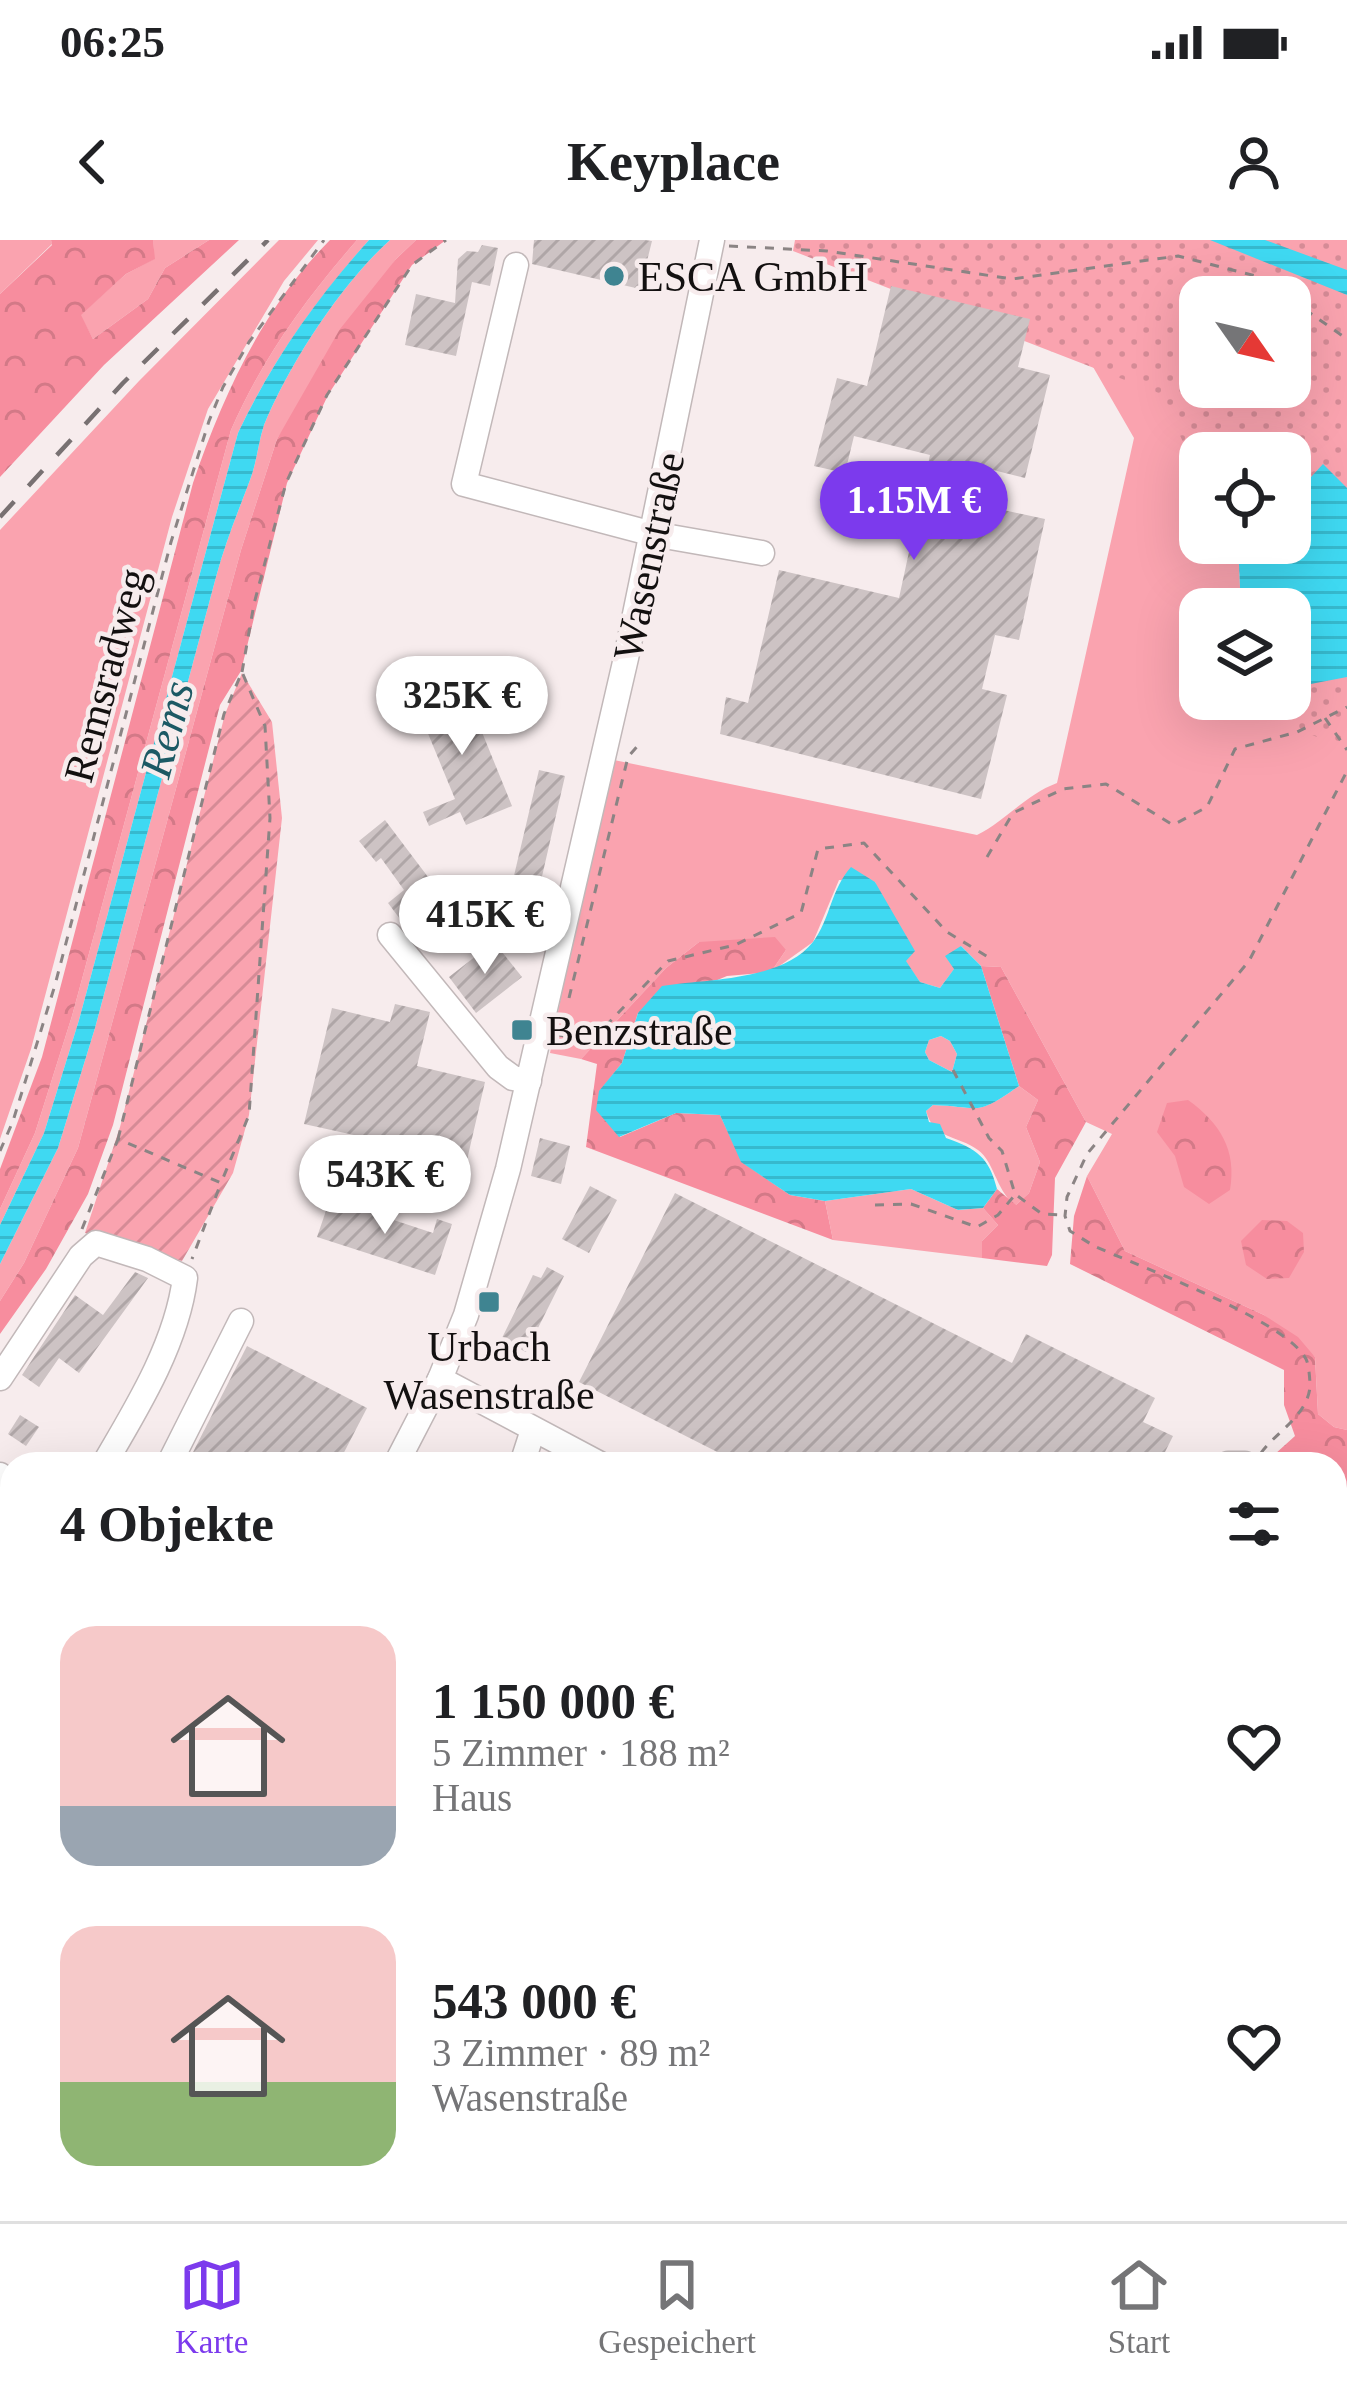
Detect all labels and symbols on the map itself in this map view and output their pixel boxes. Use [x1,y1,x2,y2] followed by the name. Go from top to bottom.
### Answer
[638,254,868,300] place label: ESCA GmbH
[601,263,627,289] marker: ESCA GmbH
[1179,276,1311,408] north arrow
[605,448,693,664] street label: Wasenstraße
[803,461,1025,563] pin: 1.15M €
[55,563,157,787] street label: Remsradweg
[364,656,560,758] pin: 325K €
[130,676,204,784] water label: Rems
[387,875,583,977] pin: 415K €
[546,1008,733,1054] place label: Benzstraße
[509,1017,535,1043] marker: Benzstraße
[287,1135,483,1237] pin: 543K €
[476,1289,502,1315] marker: Urbach Wasenstraße
[383,1324,595,1418] place label: Urbach Wasenstraße

